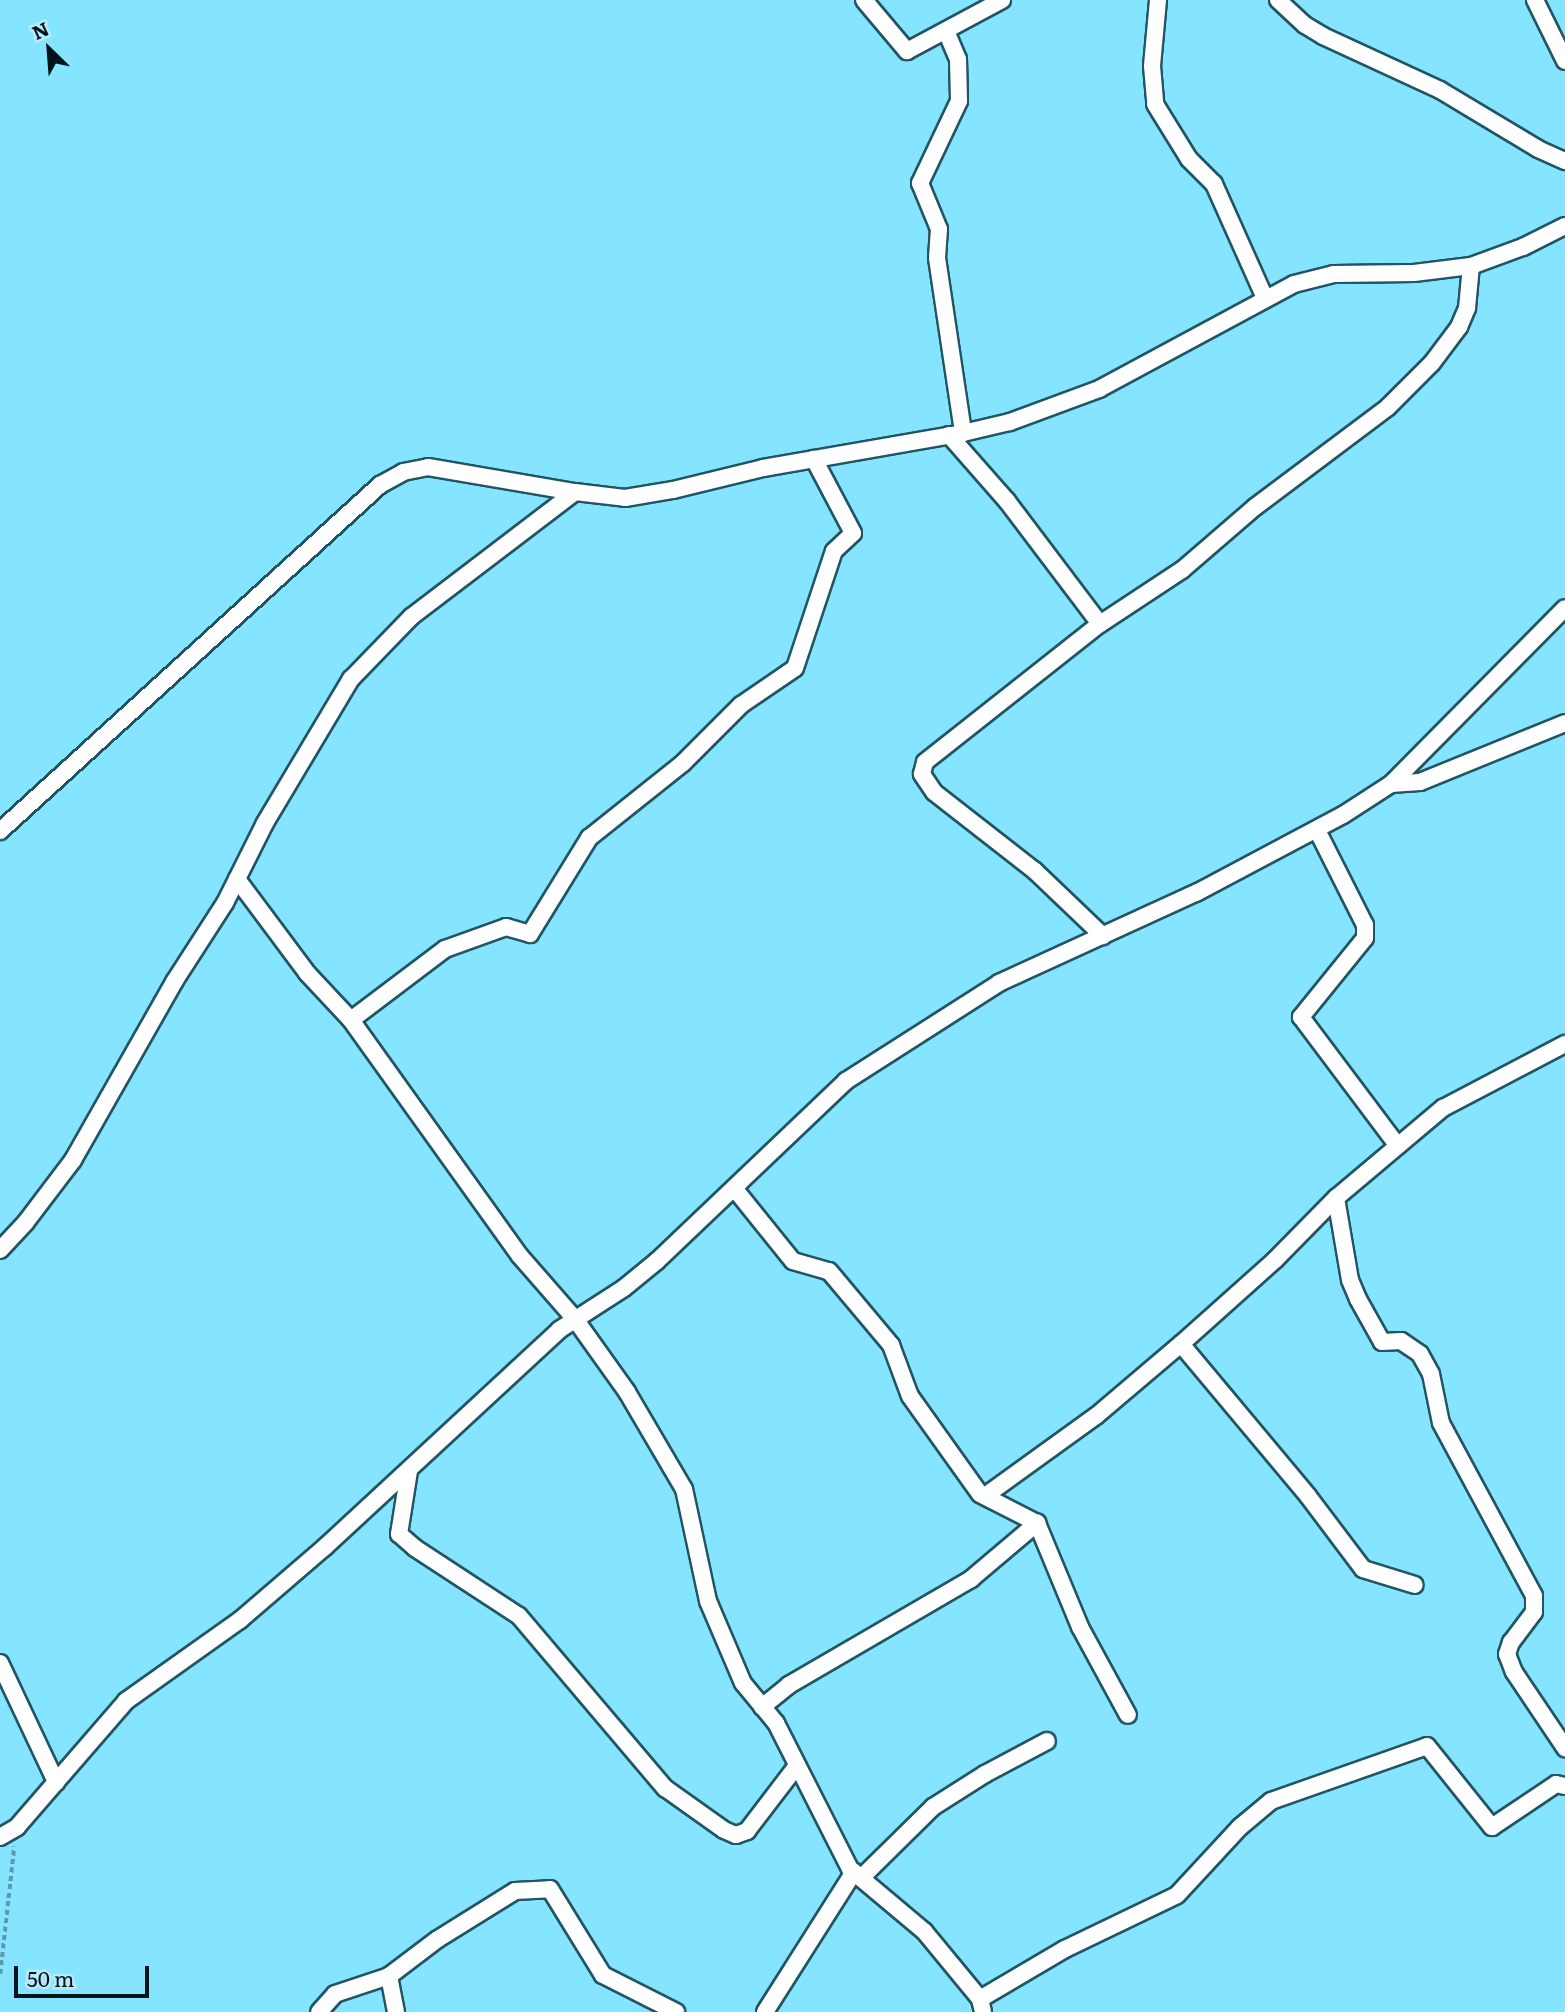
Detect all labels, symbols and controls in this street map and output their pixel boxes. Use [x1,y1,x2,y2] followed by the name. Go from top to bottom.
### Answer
[14,14,84,84] north arrow
[27,14,53,46] text: N
[18,1952,152,1996] scale bar
[27,1962,74,1993] text: 50 m

